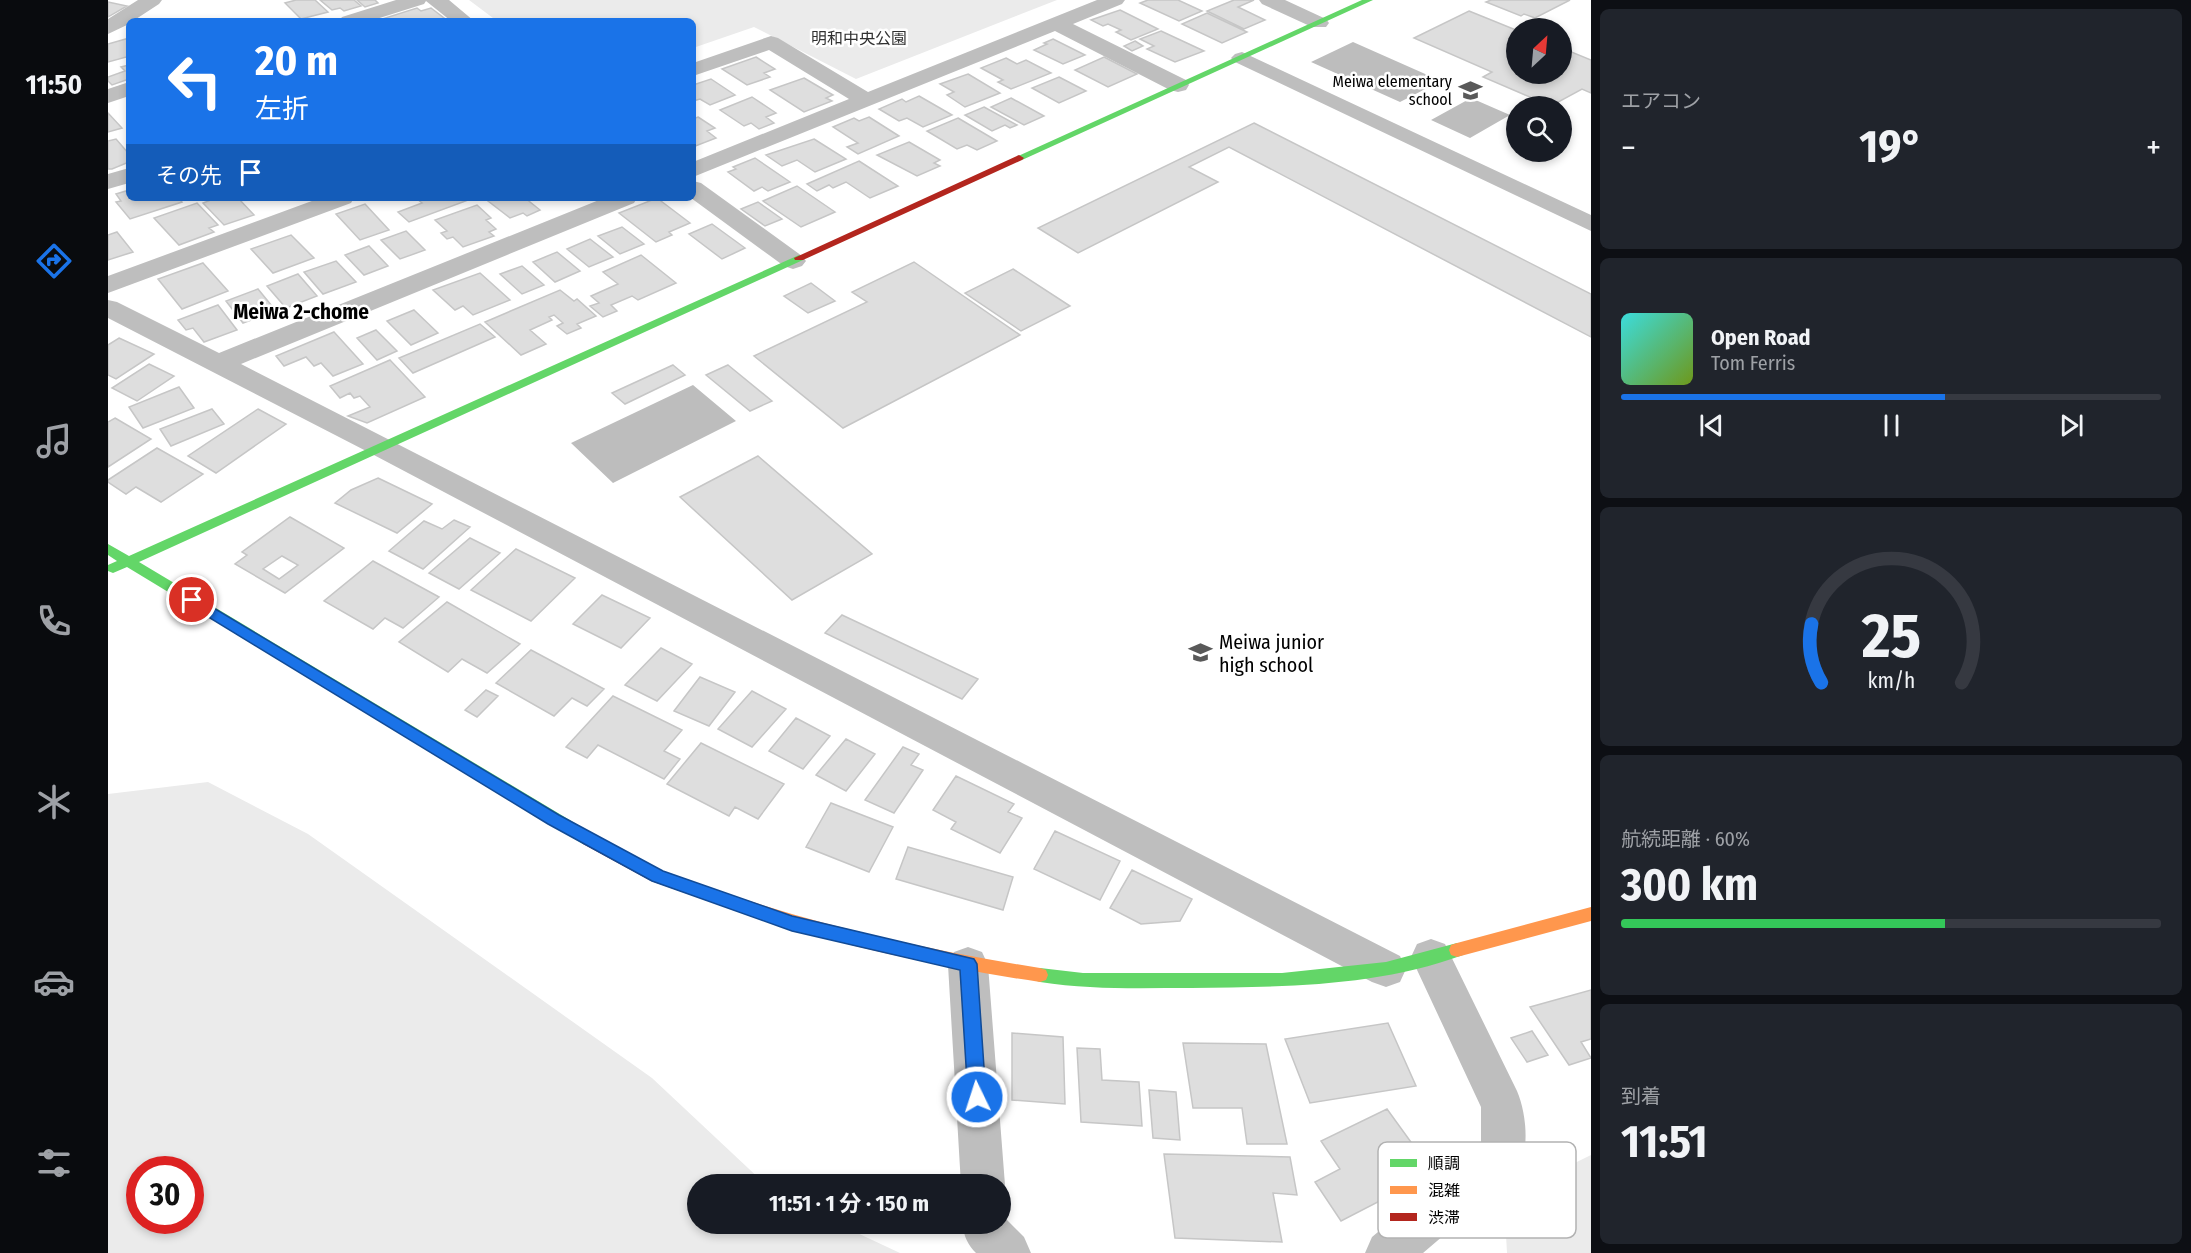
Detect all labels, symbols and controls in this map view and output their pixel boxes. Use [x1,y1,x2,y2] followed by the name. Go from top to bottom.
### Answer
[1506,18,1572,84] north arrow
[1506,18,1572,162] map controls
[811,29,907,48] park label: 明和中央公園
[255,36,338,86] text: 20 m
[156,42,234,120] icon: left
[26,69,82,101] text: 11:50
[1333,72,1453,109] place label: Meiwa elementary school
[1457,77,1483,103] school or university icon: Meiwa elementary school
[1621,89,1701,113] text: エアコン
[255,93,309,125] text: 左折
[1506,96,1572,162] button: search
[1859,120,1923,174] text: 19°
[1621,128,1636,168] text: −
[2146,128,2161,168] text: +
[234,156,267,189] icon: arrive
[156,162,222,189] text: その先
[33,240,75,282] icon: directions
[233,299,369,325] district label: Meiwa 2-chome
[1711,324,1811,351] text: Open Road
[1711,351,1795,375] text: Tom Ferris
[1695,409,1728,442] icon: previous
[1875,409,1908,442] icon: pause
[2055,409,2088,442] icon: next
[33,420,75,462] icon: music
[166,574,217,625] pin
[175,583,208,616] icon: arrive
[33,600,75,642] icon: phone
[1860,600,1921,675] text: 25
[1219,630,1324,677] place label: Meiwa junior high school
[1188,640,1214,666] school or university icon: Meiwa junior high school
[1867,669,1915,695] text: km/h
[33,781,75,823] icon: climate
[1621,827,1750,851] text: 航続距離 · 60%
[1621,858,1758,912] text: 300 km
[33,961,75,1003] icon: car
[945,1065,1009,1129] position arrow
[1621,1084,1661,1108] text: 到着
[1621,1115,1708,1169] text: 11:51
[33,1142,75,1184] icon: filters
[1378,1142,1576,1238] legend
[1428,1154,1460,1173] text: 順調
[126,1156,204,1234] speed limit sign: 30
[1428,1181,1460,1200] text: 混雑
[769,1190,929,1217] text: 11:51 · 1 分 · 150 m
[1428,1208,1460,1227] text: 渋滞

